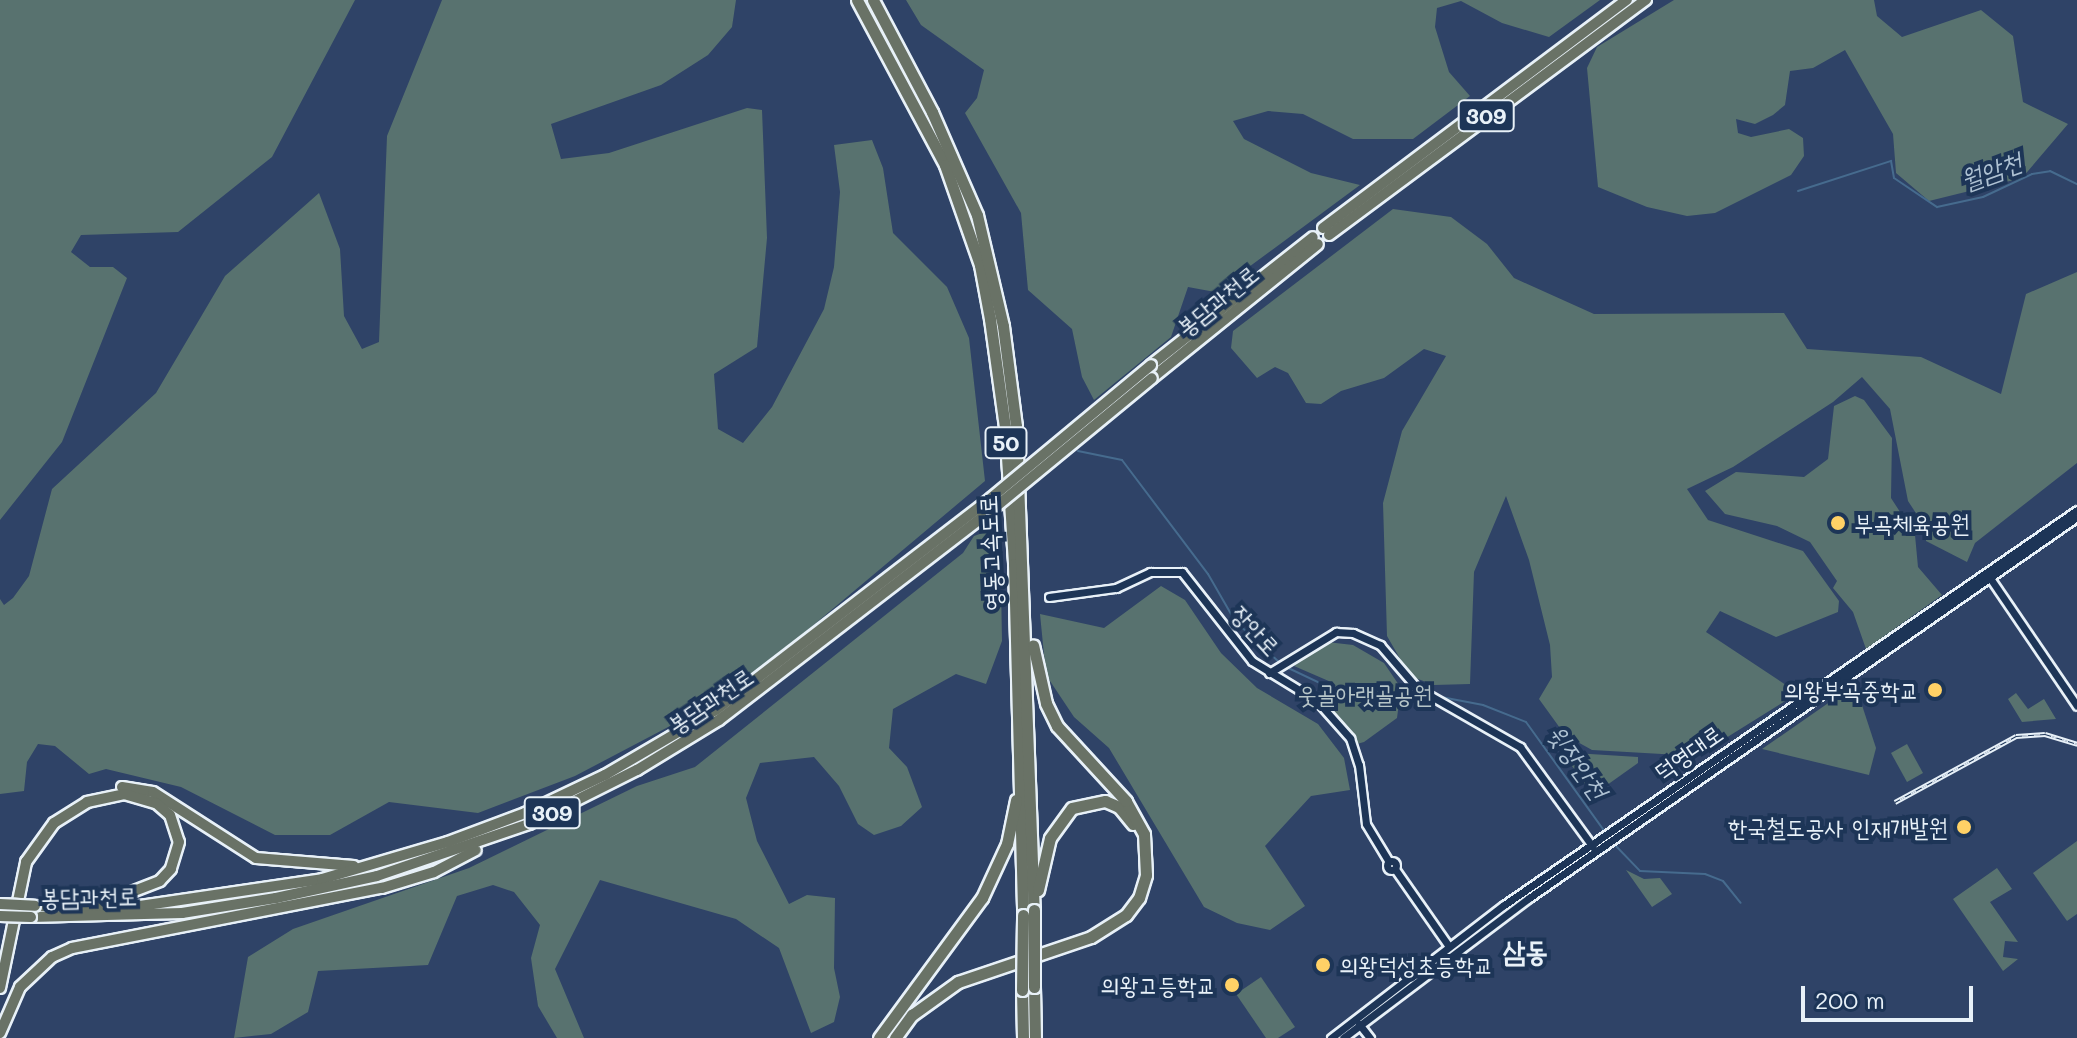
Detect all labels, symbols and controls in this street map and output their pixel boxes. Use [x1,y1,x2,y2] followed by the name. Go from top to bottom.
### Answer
[1456,98,1516,134] road number: 309
[1956,146,2026,196] water label: 월암천
[1170,258,1264,342] street label: 봉담과천로
[984,425,1028,461] road number: 50
[973,494,1007,612] street label: 영동고속도로
[1854,509,1970,537] place label: 부곡체육공원
[1829,514,1847,532] marker: 부곡체육공원
[1226,599,1286,661] street label: 장안로
[662,661,758,739] street label: 봉담과천로
[1784,676,1919,704] place label: 의왕부곡중학교
[1297,680,1433,708] park label: 웃골아랫골공원
[1926,681,1944,699] marker: 의왕부곡중학교
[1648,718,1728,786] street label: 덕영대로
[1540,719,1614,805] water label: 윗장안천
[522,795,582,831] road number: 309
[1728,813,1948,841] place label: 한국철도공사 인재개발원
[1955,818,1973,836] marker: 한국철도공사 인재개발원
[40,881,138,911] street label: 봉담과천로
[1502,933,1548,967] district label: 삼동
[1339,951,1494,979] place label: 의왕덕성초등학교
[1314,956,1332,974] marker: 의왕덕성초등학교
[1805,970,1977,1020] scale bar
[1100,971,1216,999] place label: 의왕고등학교
[1223,976,1241,994] marker: 의왕고등학교
[1815,984,1885,1015] text: 200 m

